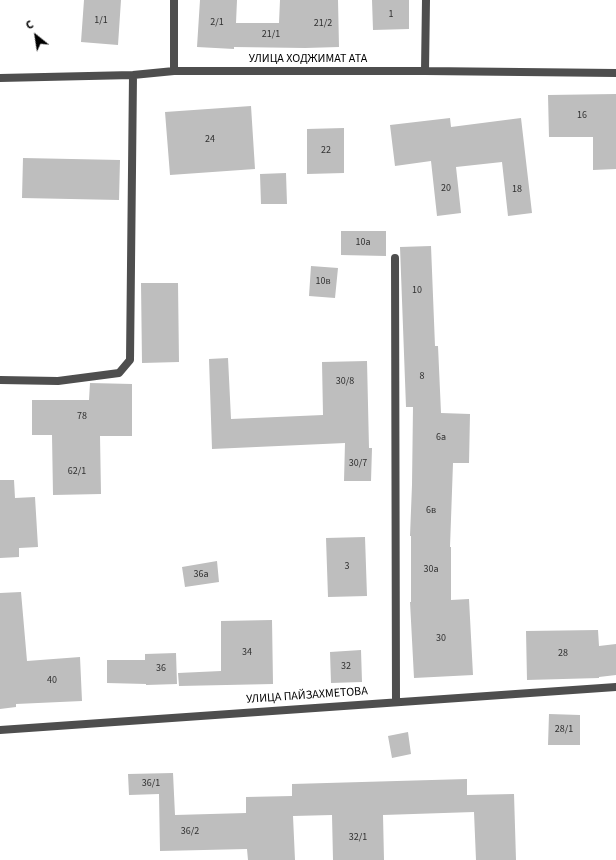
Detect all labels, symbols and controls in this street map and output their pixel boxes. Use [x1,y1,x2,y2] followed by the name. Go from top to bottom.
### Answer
[389,9,393,21] house number: 1
[94,15,108,27] house number: 1/1
[16,16,56,56] north arrow
[23,17,36,33] text: С
[210,17,224,29] house number: 2/1
[314,18,332,30] house number: 21/2
[262,29,280,41] house number: 21/1
[249,52,367,66] street label: УЛИЦА ХОДЖИМАТ АТА
[577,110,587,122] house number: 16
[205,134,215,146] house number: 24
[321,145,331,157] house number: 22
[441,183,451,195] house number: 20
[512,184,522,196] house number: 18
[356,237,370,249] house number: 10а
[315,276,331,288] house number: 10в
[412,285,422,297] house number: 10
[420,371,424,383] house number: 8
[336,376,354,388] house number: 30/8
[77,411,87,423] house number: 78
[436,432,446,444] house number: 6а
[349,458,367,470] house number: 30/7
[68,466,86,478] house number: 62/1
[426,505,436,517] house number: 6в
[345,561,349,573] house number: 3
[424,564,438,576] house number: 30а
[194,569,208,581] house number: 36а
[436,633,446,645] house number: 30
[242,647,252,659] house number: 34
[558,648,568,660] house number: 28
[341,661,351,673] house number: 32
[156,663,166,675] house number: 36
[47,675,57,687] house number: 40
[246,685,368,707] street label: УЛИЦА ПАЙЗАХМЕТОВА
[555,724,573,736] house number: 28/1
[142,778,160,790] house number: 36/1
[181,826,199,838] house number: 36/2
[349,832,367,844] house number: 32/1

